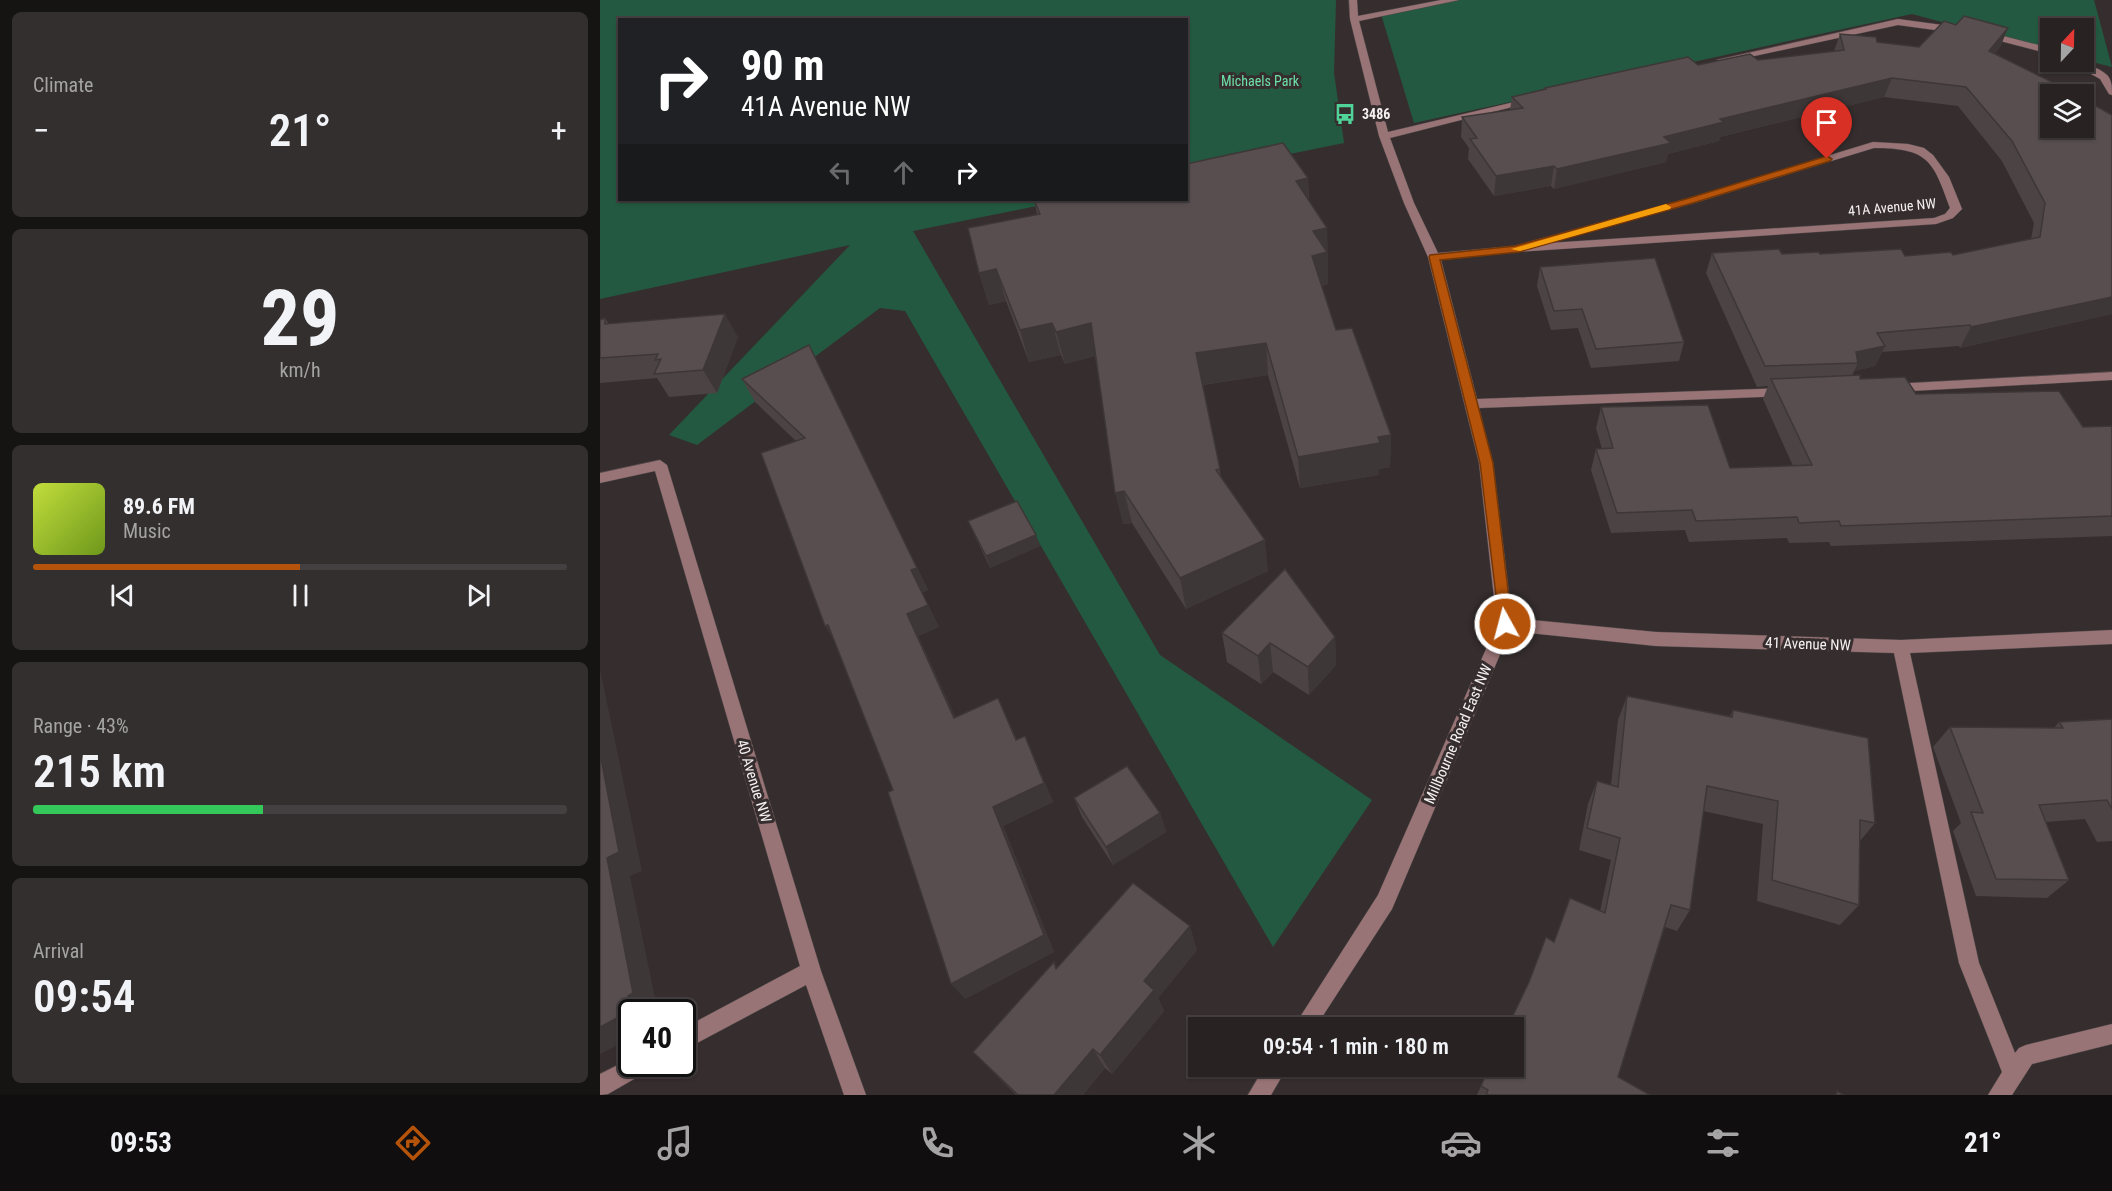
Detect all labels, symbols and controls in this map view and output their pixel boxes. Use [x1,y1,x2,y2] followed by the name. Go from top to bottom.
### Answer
[2040,18,2094,72] north arrow
[2040,18,2094,138] map controls
[741,41,824,90] text: 90 m
[642,42,720,120] icon: right
[33,73,93,97] text: Climate
[1221,73,1300,89] park label: Michaels Park
[2040,84,2094,138] button: layers
[741,91,911,123] text: 41A Avenue NW
[1801,97,1852,159] pin
[1333,102,1357,126] bus stop icon: 3486
[269,104,331,157] text: 21°
[1362,106,1390,122] place label: 3486
[1810,106,1843,139] icon: arrive
[33,111,50,150] text: −
[551,111,567,150] text: +
[824,156,857,189] icon: left
[887,156,920,189] icon: ahead
[950,156,983,189] icon: right
[1847,195,1937,219] street label: 41A Avenue NW
[261,273,339,364] text: 29
[279,358,321,382] text: km/h
[123,494,195,519] text: 89.6 FM
[123,519,171,543] text: Music
[106,579,139,612] icon: previous
[284,579,317,612] icon: pause
[462,579,495,612] icon: next
[1473,592,1537,656] position arrow
[1765,634,1852,655] street label: 41 Avenue NW
[1420,661,1496,806] street label: Millbourne Road East NW
[33,714,129,738] text: Range · 43%
[733,737,775,825] street label: 40 Avenue NW
[33,745,166,798] text: 215 km
[33,939,84,963] text: Arrival
[33,970,135,1023] text: 09:54
[618,999,696,1077] speed limit sign: 40
[1263,1034,1449,1059] text: 09:54 · 1 min · 180 m
[392,1122,434,1164] icon: directions
[654,1122,696,1164] icon: music
[916,1122,958,1164] icon: phone
[1178,1122,1220,1164] icon: climate
[1440,1122,1482,1164] icon: car
[1702,1122,1744,1164] icon: filters
[110,1127,172,1159] text: 09:53
[1964,1127,2002,1159] text: 21°

